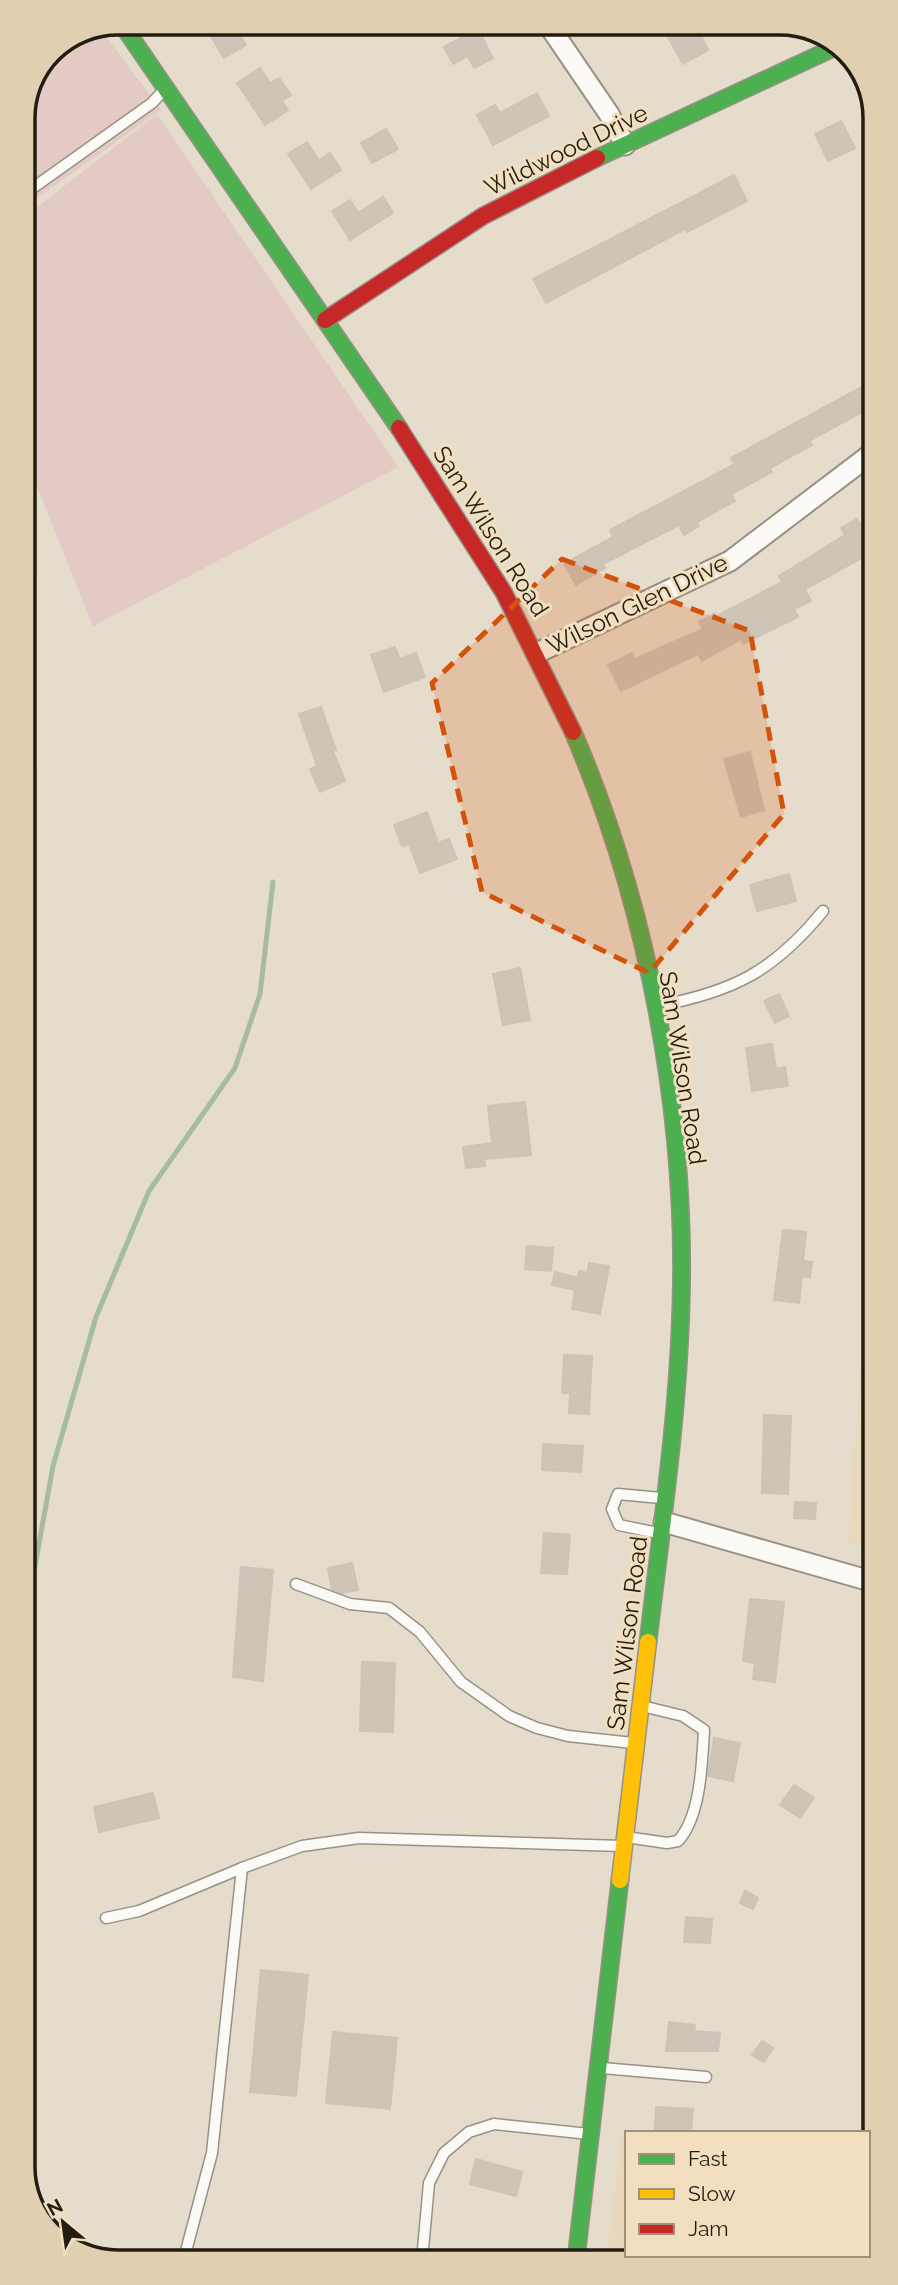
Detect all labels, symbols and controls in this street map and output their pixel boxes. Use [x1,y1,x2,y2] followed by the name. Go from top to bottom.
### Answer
[480,98,652,202] street label: Wildwood Drive
[427,440,555,622] street label: Sam Wilson Road
[542,548,732,660] street label: Wilson Glen Drive
[653,969,713,1167] street label: Sam Wilson Road
[601,1534,653,1732] street label: Sam Wilson Road
[625,2131,870,2257] legend
[688,2146,728,2171] text: Fast
[688,2181,736,2206] text: Slow
[28,2187,98,2257] north arrow
[43,2194,66,2220] text: N
[688,2216,729,2241] text: Jam

